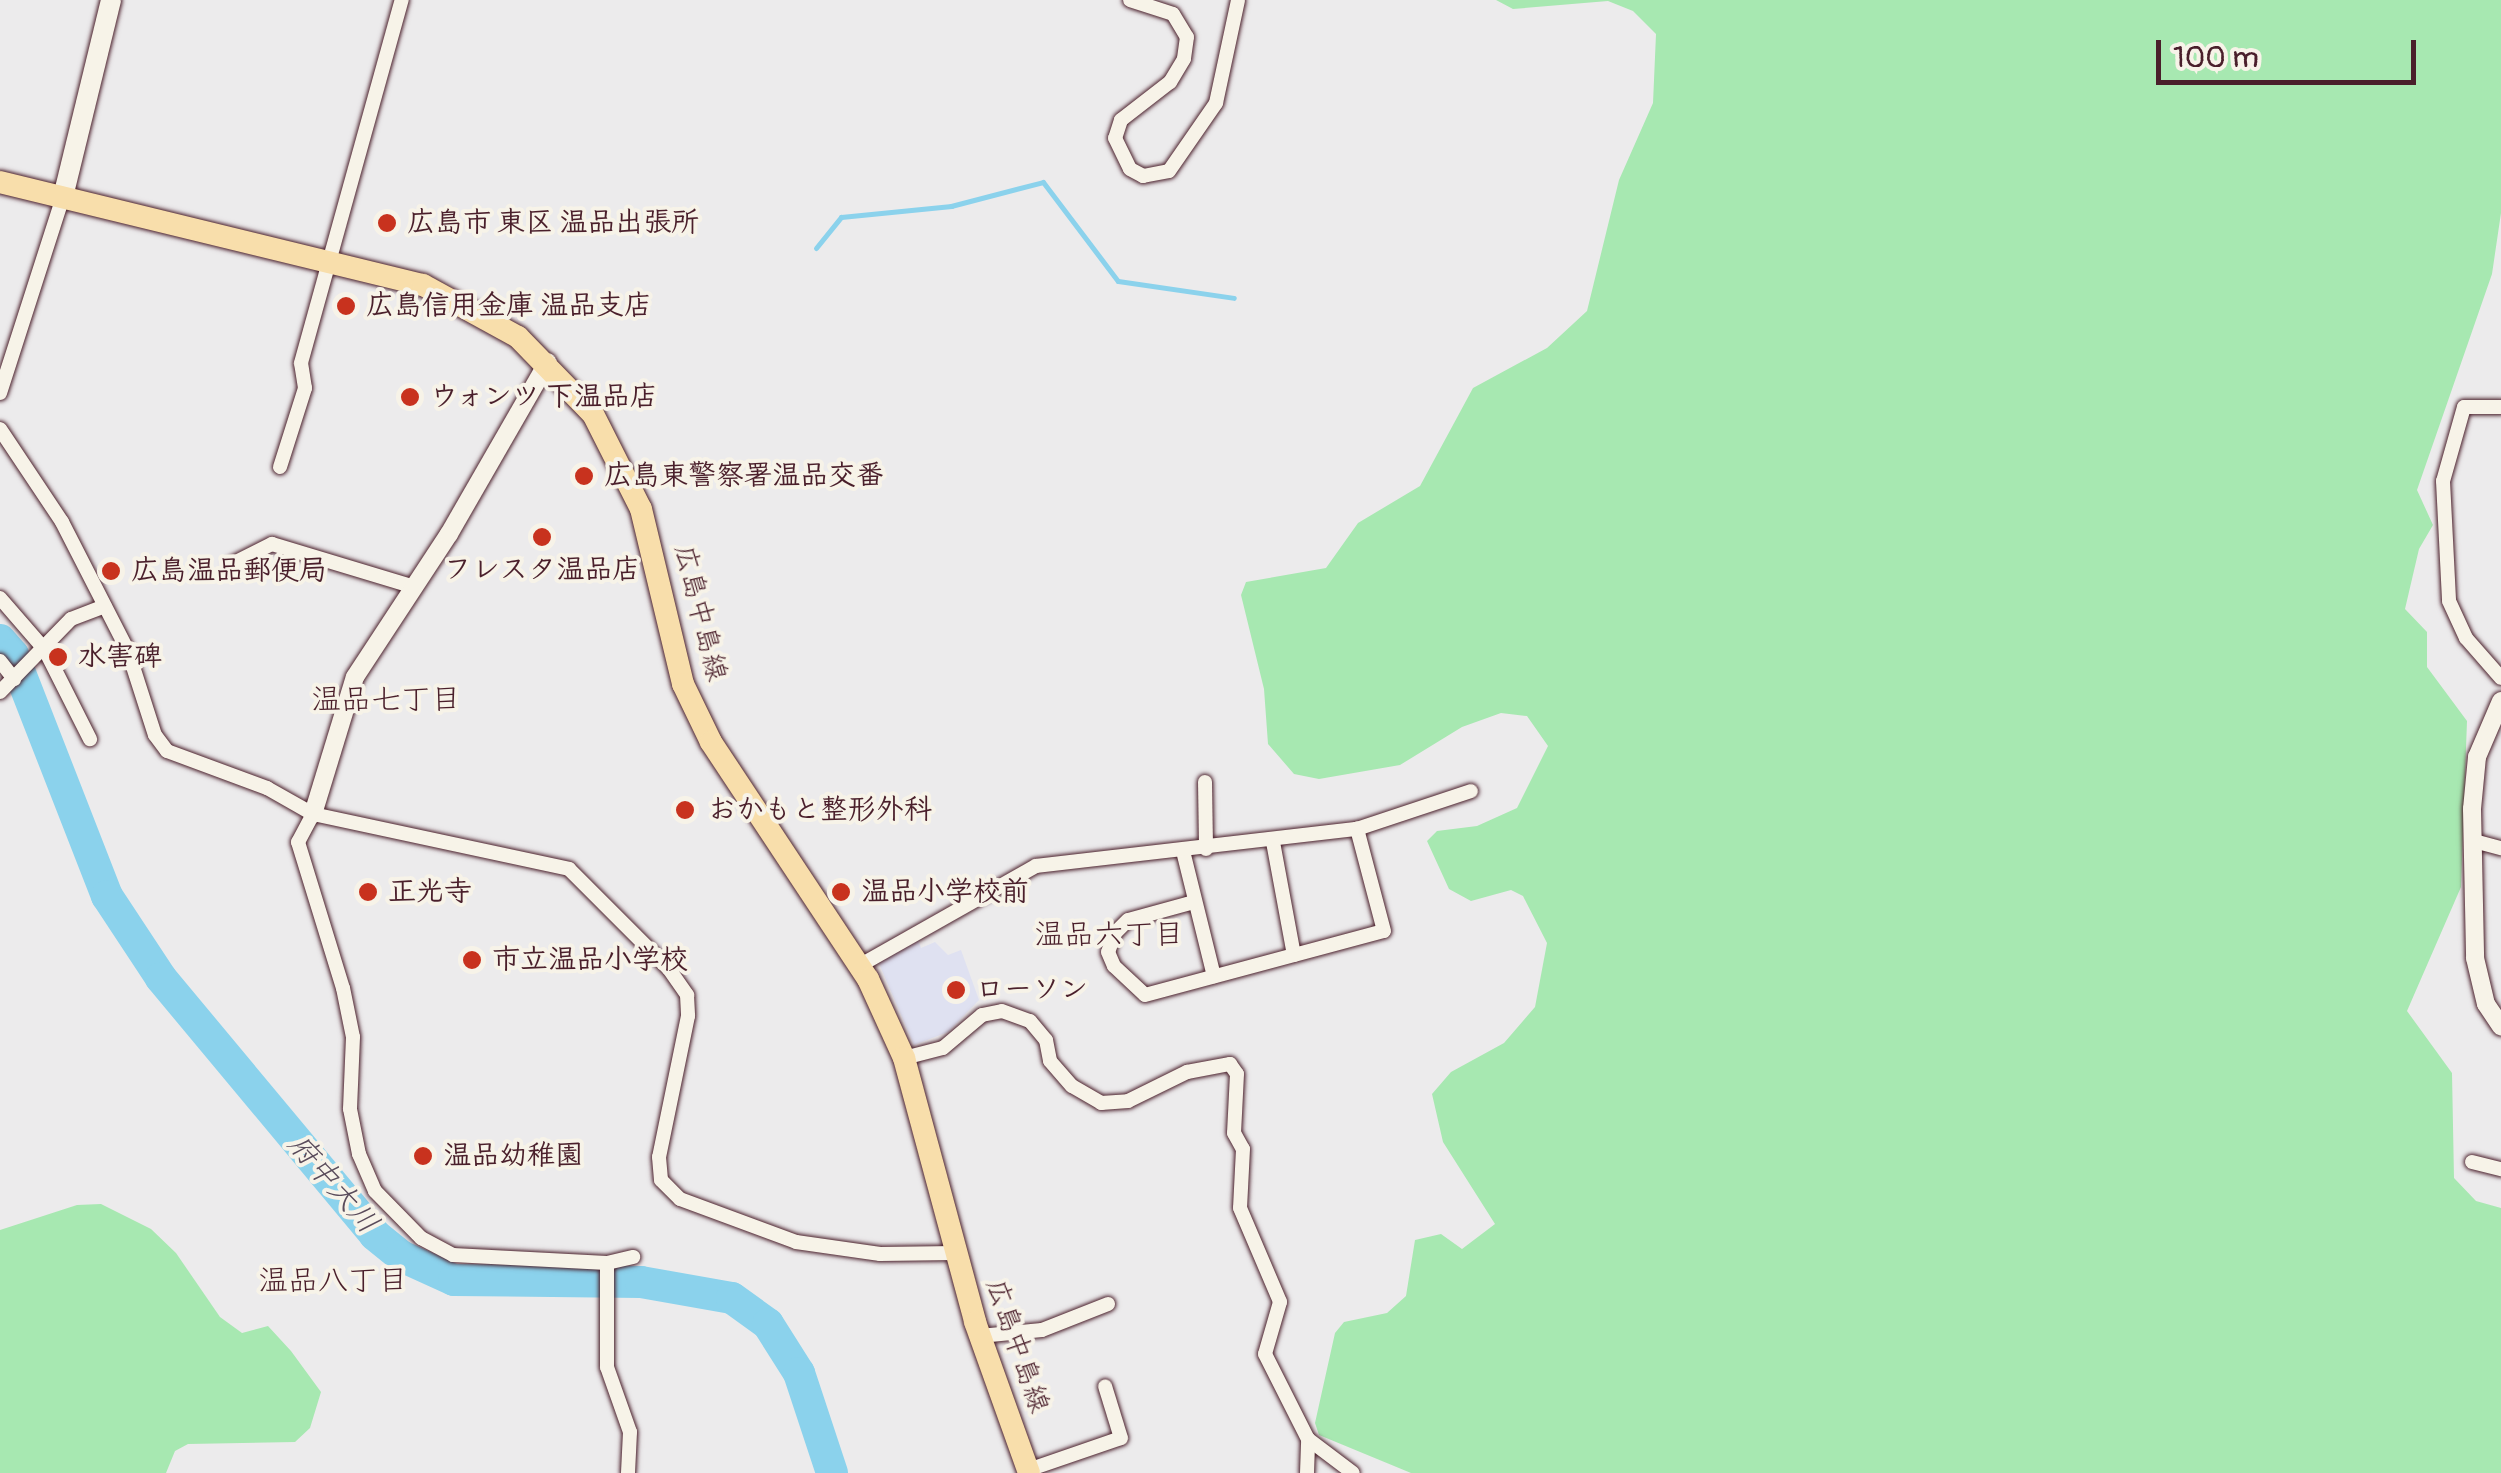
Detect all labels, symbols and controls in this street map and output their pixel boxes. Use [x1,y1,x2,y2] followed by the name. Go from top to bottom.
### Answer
[2161,20,2421,82] scale bar
[2173,39,2259,76] text: 100 m
[407,206,699,240] place label: 広島市 東区 温品出張所
[376,212,398,234] marker: 広島市 東区 温品出張所
[366,289,652,323] place label: 広島信用金庫 温品支店
[335,295,357,317] marker: 広島信用金庫 温品支店
[430,380,660,414] place label: ウォンツ 下温品店
[399,386,421,408] marker: ウォンツ 下温品店
[604,459,884,493] place label: 広島東警察署温品交番
[573,465,595,487] marker: 広島東警察署温品交番
[531,526,553,548] marker: フレスタ温品店
[667,541,733,685] street label: 広島中島線
[444,553,640,587] place label: フレスタ温品店
[131,554,327,588] place label: 広島温品郵便局
[100,560,122,582] marker: 広島温品郵便局
[78,640,162,674] place label: 水害碑
[47,646,69,668] marker: 水害碑
[311,682,461,718] district label: 温品七丁目
[708,793,932,827] place label: おかもと整形外科
[672,797,698,823] marker: おかもと整形外科
[388,875,472,909] place label: 正光寺
[861,875,1029,909] place label: 温品小学校前
[357,881,379,903] marker: 正光寺
[830,881,852,903] marker: 温品小学校前
[1034,917,1184,953] district label: 温品六丁目
[492,943,688,977] place label: 市立温品小学校
[461,949,483,971] marker: 市立温品小学校
[976,973,1088,1007] place label: ローソン
[945,979,967,1001] marker: ローソン
[280,1127,386,1241] water label: 府中大川
[443,1139,583,1173] place label: 温品幼稚園
[412,1145,434,1167] marker: 温品幼稚園
[258,1263,408,1299] district label: 温品八丁目
[978,1274,1056,1418] street label: 広島中島線

